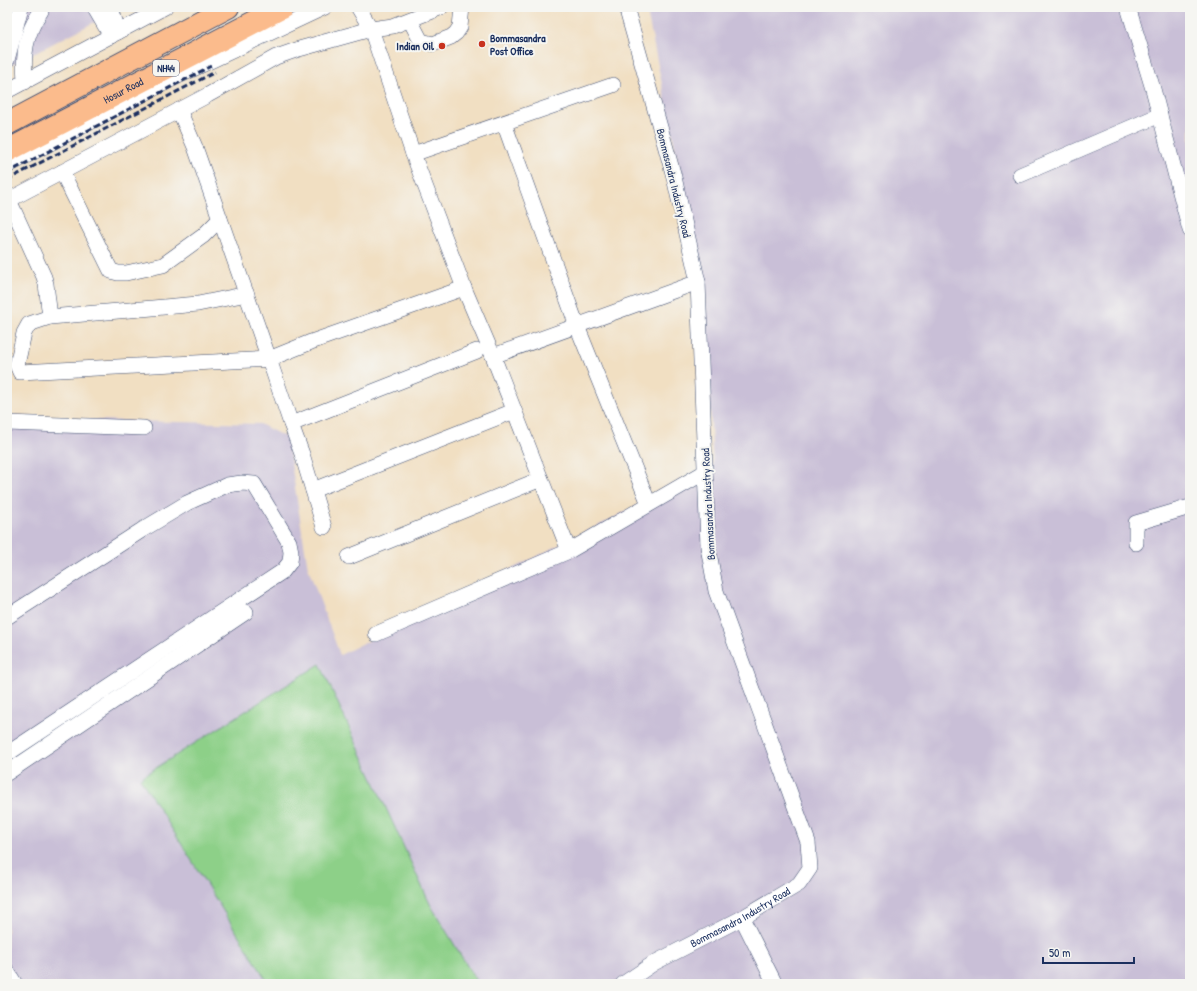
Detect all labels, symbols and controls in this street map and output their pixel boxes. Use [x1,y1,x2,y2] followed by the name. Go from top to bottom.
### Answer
[490,31,546,58] place label: Bommasandra Post Office
[396,39,435,53] place label: Indian Oil
[477,39,487,49] marker: Bommasandra Post Office
[437,41,447,51] marker: Indian Oil
[153,60,179,76] road number: NH44
[101,74,146,107] street label: Hosur Road
[654,127,694,240] street label: Bommasandra Industry Road
[698,447,718,560] street label: Bommasandra Industry Road
[688,884,793,950] street label: Bommasandra Industry Road
[1043,939,1134,965] scale bar
[1049,944,1070,961] text: 50 m

